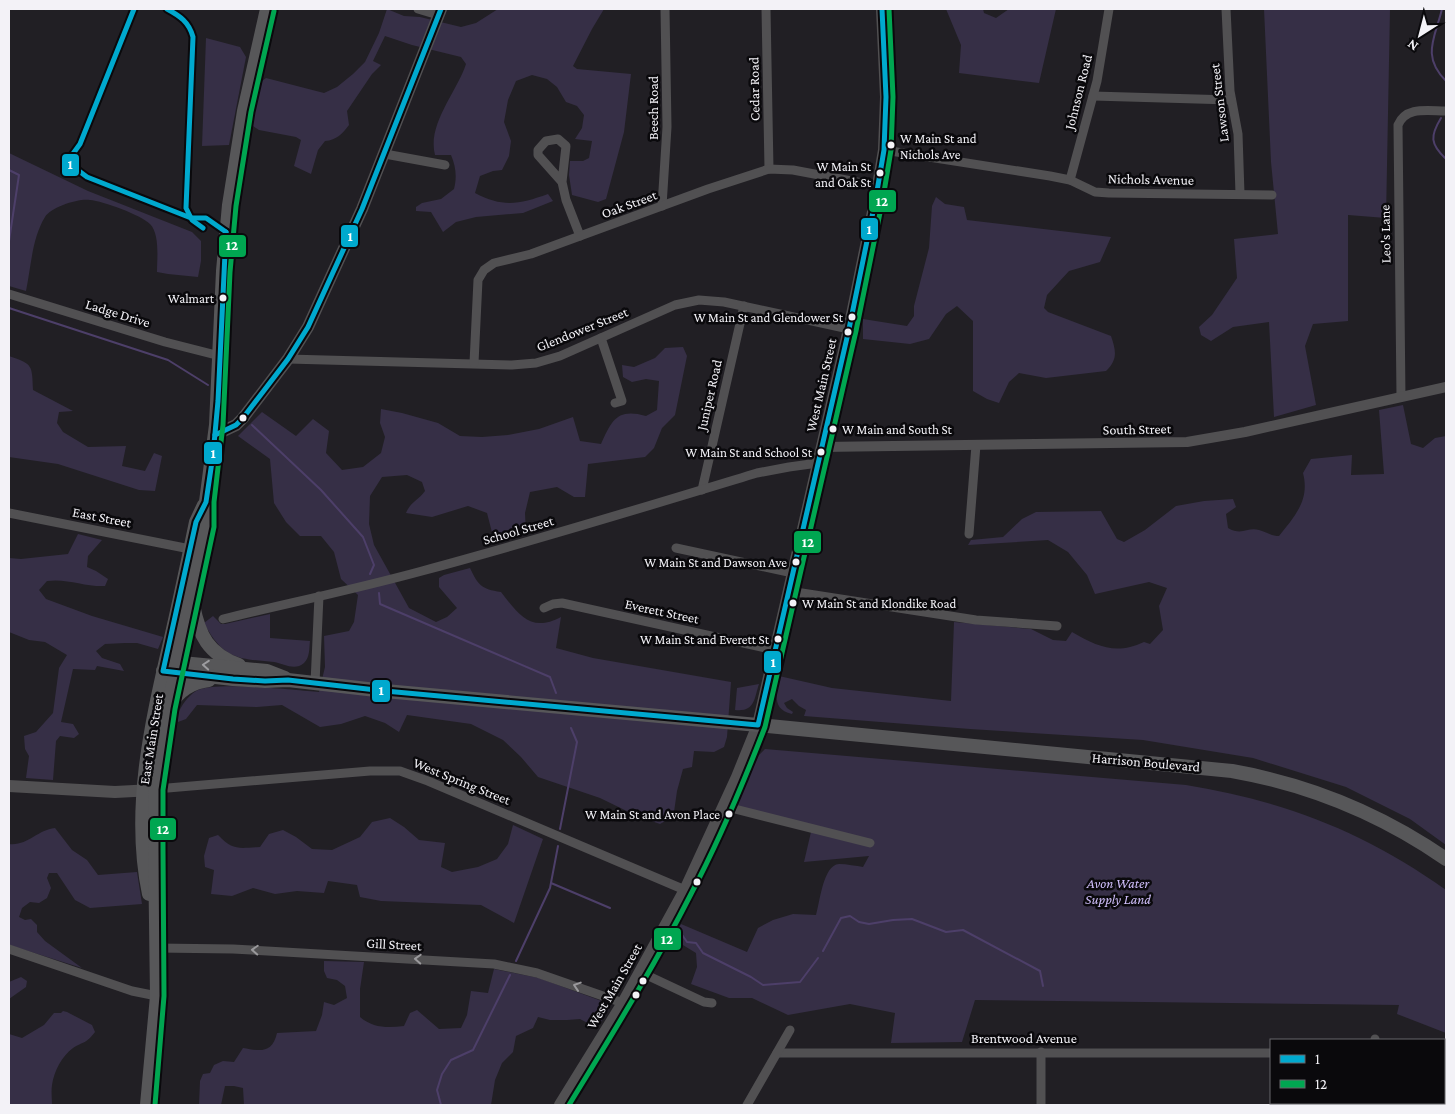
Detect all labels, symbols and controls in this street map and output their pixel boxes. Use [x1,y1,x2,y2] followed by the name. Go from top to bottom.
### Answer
[1395,10,1445,60] north arrow
[1403,36,1421,55] text: N
[1060,52,1095,133] street label: Johnson Road
[745,56,763,121] street label: Cedar Road
[1206,62,1232,143] street label: Lawson Street
[645,75,661,140] street label: Beech Road
[900,131,977,162] place label: W Main St and Nichols Ave
[886,140,896,150] marker: W Main St and Nichols Ave
[61,153,80,177] line badge: 1
[67,156,73,172] text: 1
[815,159,872,190] place label: W Main St and Oak St
[875,168,885,178] marker: W Main St and Oak St
[1108,170,1194,188] street label: Nichols Avenue
[599,186,659,221] street label: Oak Street
[868,189,897,213] line badge: 12
[876,193,888,209] text: 12
[1376,205,1394,263] street label: Leo's Lane
[860,217,879,241] line badge: 1
[866,221,872,237] text: 1
[340,224,359,248] line badge: 1
[347,228,353,244] text: 1
[218,234,247,258] line badge: 12
[226,237,238,253] text: 12
[168,291,215,306] place label: Walmart
[218,293,228,303] marker: Walmart
[84,296,152,330] street label: Ladge Drive
[534,303,630,355] street label: Glendower Street
[694,310,844,325] place label: W Main St and Glendower St
[847,312,857,322] marker: W Main St and Glendower St
[843,327,853,337] unlabelled marker
[802,336,840,434] street label: West Main Street
[693,357,725,434] street label: Juniper Road
[238,413,248,423] unlabelled marker
[1103,420,1172,438] street label: South Street
[842,422,953,437] place label: W Main and South St
[828,424,838,434] marker: W Main and South St
[203,441,223,465] line badge: 1
[210,445,216,461] text: 1
[685,445,813,460] place label: W Main St and School St
[816,447,826,457] marker: W Main St and School St
[71,503,133,531] street label: East Street
[481,512,556,548] street label: School Street
[793,530,822,554] line badge: 12
[802,534,814,550] text: 12
[644,555,787,570] place label: W Main St and Dawson Ave
[791,557,801,567] marker: W Main St and Dawson Ave
[624,595,701,627] street label: Everett Street
[802,596,956,611] place label: W Main St and Klondike Road
[788,598,798,608] marker: W Main St and Klondike Road
[640,632,770,647] place label: W Main St and Everett St
[773,634,783,644] marker: W Main St and Everett St
[763,650,782,674] line badge: 1
[770,654,776,670] text: 1
[202,660,210,671] one-way arrow
[371,679,391,703] line badge: 1
[378,682,384,698] text: 1
[136,692,166,785] street label: East Main Street
[1091,749,1201,775] street label: Harrison Boulevard
[411,754,513,808] street label: West Spring Street
[585,807,720,822] place label: W Main St and Avon Place
[724,809,734,819] marker: W Main St and Avon Place
[149,817,177,841] line badge: 12
[157,821,169,837] text: 12
[1085,875,1151,907] park label: Avon Water Supply Land
[692,877,702,887] unlabelled marker
[653,927,682,951] line badge: 12
[661,931,673,947] text: 12
[366,935,422,953] street label: Gill Street
[583,940,645,1032] street label: West Main Street
[251,945,259,956] one-way arrow
[413,953,421,964] one-way arrow
[638,976,648,986] unlabelled marker
[573,982,581,992] one-way arrow
[631,990,641,1000] unlabelled marker
[971,1030,1077,1046] street label: Brentwood Avenue
[1270,1039,1445,1104] legend
[1315,1051,1320,1067] text: 1
[1315,1076,1327,1092] text: 12

